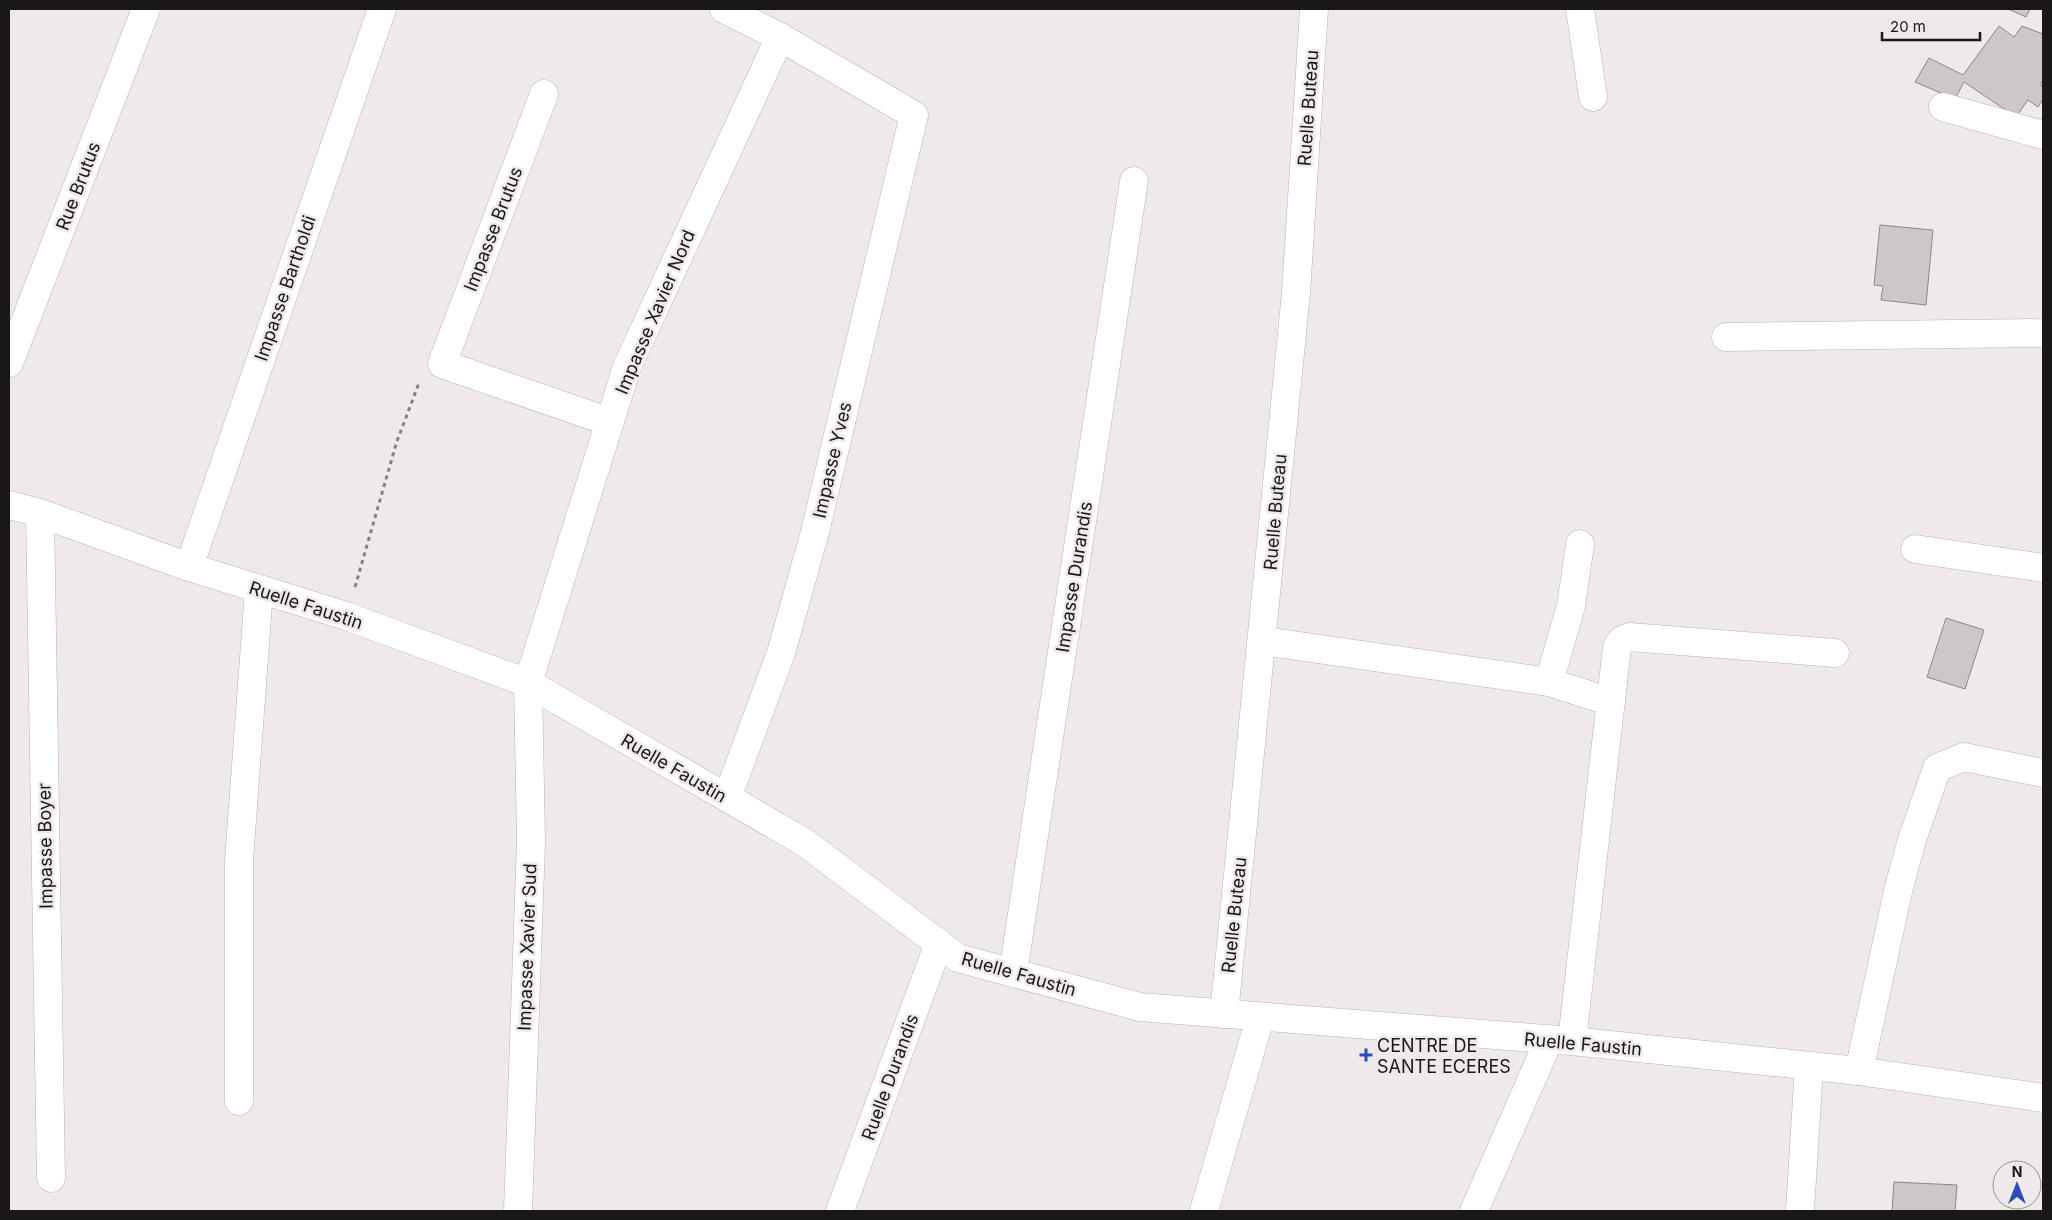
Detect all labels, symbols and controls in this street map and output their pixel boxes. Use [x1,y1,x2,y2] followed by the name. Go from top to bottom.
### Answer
[1882,10,1980,42] scale bar
[1890,17,1926,36] text: 20 m
[1293,49,1323,167] street label: Ruelle Buteau
[52,139,104,233] street label: Rue Brutus
[460,164,526,294] street label: Impasse Brutus
[250,212,320,364] street label: Impasse Bartholdi
[611,227,699,397] street label: Impasse Xavier Nord
[808,400,856,520] street label: Impasse Yves
[1259,453,1291,571] street label: Ruelle Buteau
[1052,500,1096,654] street label: Impasse Durandis
[246,577,366,633] street label: Ruelle Faustin
[618,729,730,807] street label: Ruelle Faustin
[33,783,57,909] street label: Impasse Boyer
[1217,856,1251,974] street label: Ruelle Buteau
[514,863,540,1031] street label: Impasse Xavier Sud
[959,948,1079,1000] street label: Ruelle Faustin
[857,1011,923,1143] street label: Ruelle Durandis
[1523,1028,1643,1060] street label: Ruelle Faustin
[1377,1035,1511,1077] place label: CENTRE DE SANTE ECERES
[1359,1048,1373,1062] marker: CENTRE DE SANTE ECERES
[1992,1160,2042,1210] north arrow
[2012,1163,2022,1180] text: N

